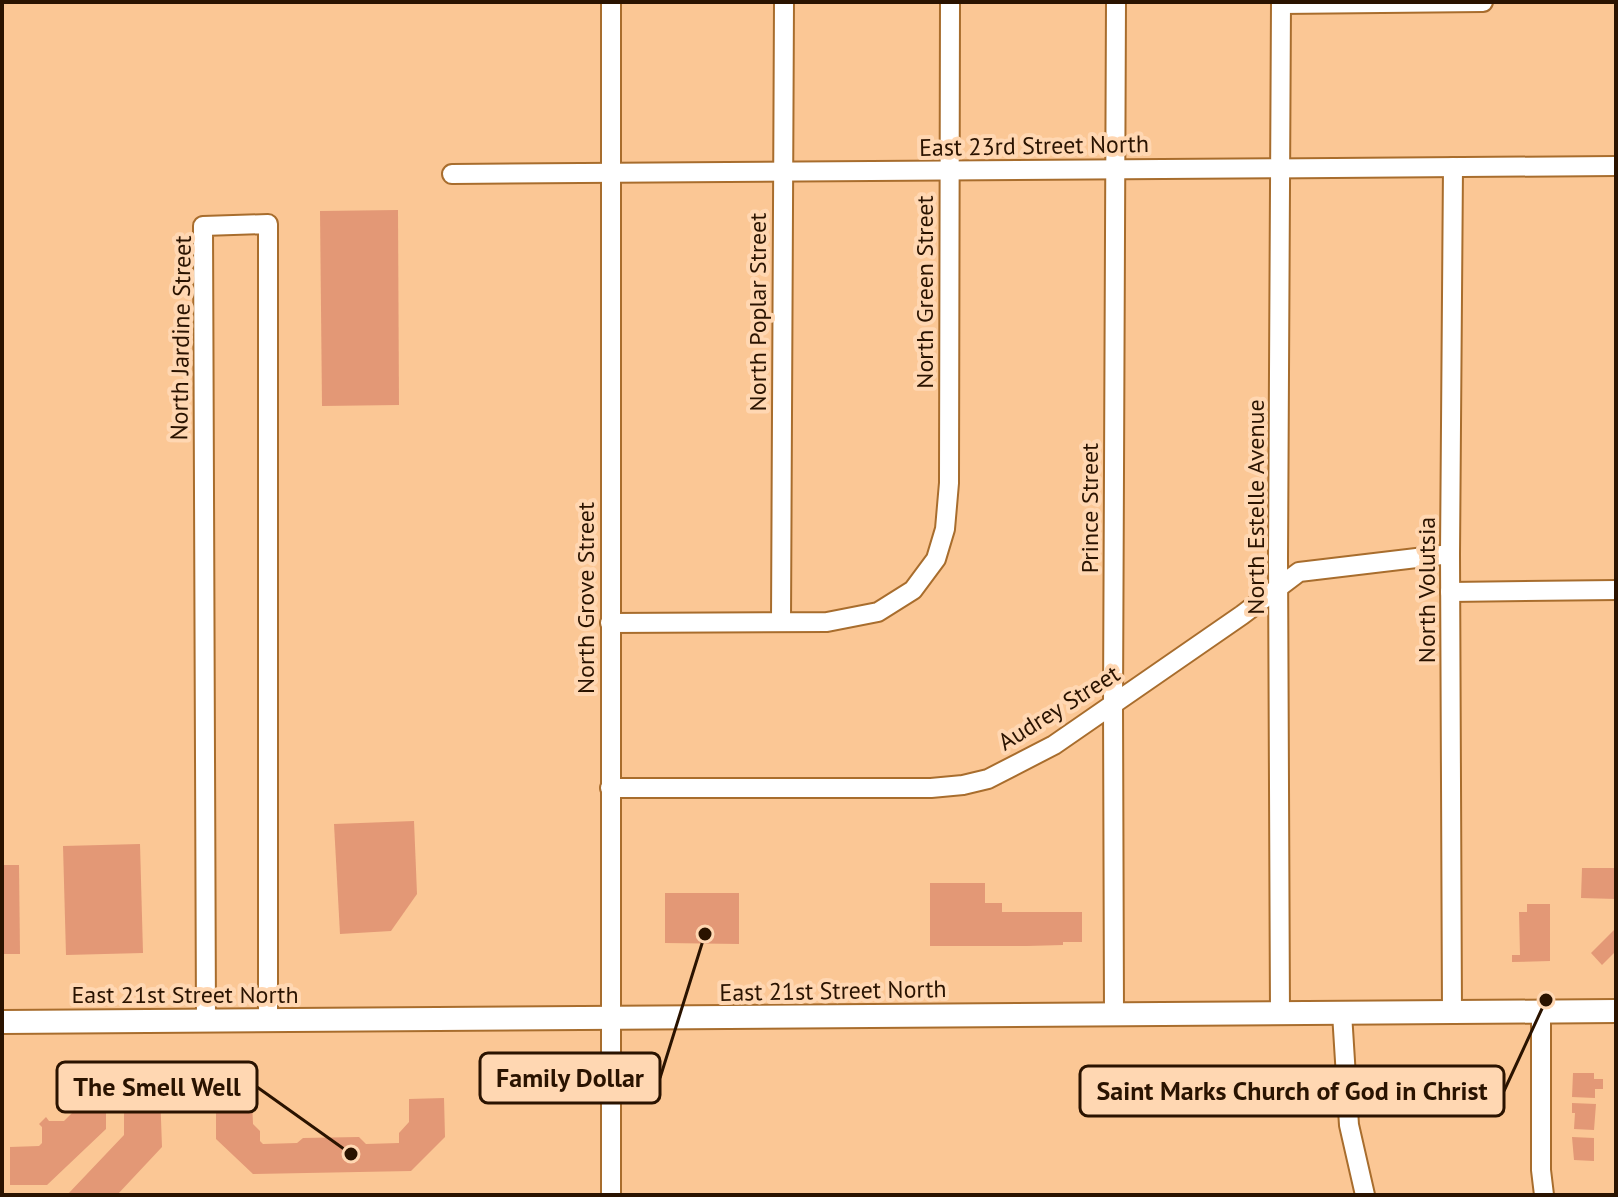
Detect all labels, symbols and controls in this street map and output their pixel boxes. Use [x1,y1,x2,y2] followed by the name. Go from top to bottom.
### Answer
[919,128,1149,163] street label: East 23rd Street North
[909,195,940,389] street label: North Green Street
[742,213,773,411] street label: North Poplar Street
[163,235,198,441] street label: North Jardine Street
[1240,399,1271,615] street label: North Estelle Avenue
[1074,443,1105,573] street label: Prince Street
[570,502,601,694] street label: North Grove Street
[1411,517,1442,663] street label: North Volutsia
[992,658,1125,757] street label: Audrey Street
[719,973,947,1008] street label: East 21st Street North
[71,979,299,1010] street label: East 21st Street North
[480,1053,660,1103] callout: Family Dollar
[496,1061,645,1094] text: Family Dollar
[57,1062,257,1112] callout: The Smell Well
[1080,1066,1504,1116] callout: Saint Marks Church of God in Christ
[73,1070,241,1103] text: The Smell Well
[1096,1074,1488,1107] text: Saint Marks Church of God in Christ

